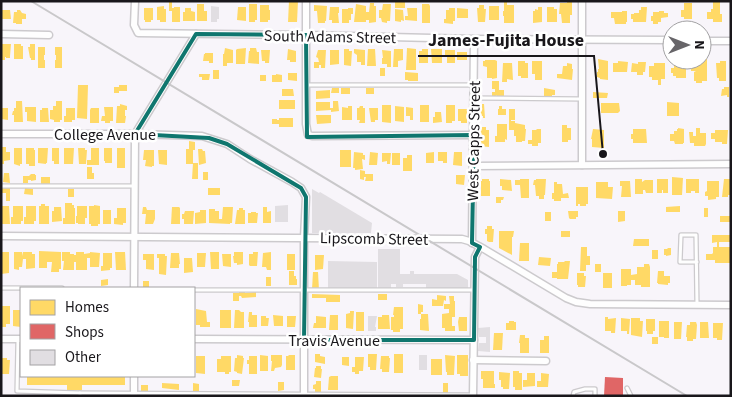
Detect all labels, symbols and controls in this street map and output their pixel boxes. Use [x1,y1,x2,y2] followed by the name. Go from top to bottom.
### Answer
[662,20,712,70] north arrow
[418,23,594,56] callout: James-Fujita House
[264,25,397,49] street label: South Adams Street
[428,28,584,53] text: James-Fujita House
[689,40,709,50] text: N
[462,80,486,201] street label: West Capps Street
[54,124,156,146] street label: College Avenue
[320,227,429,251] street label: Lipscomb Street
[20,287,195,377] legend
[65,297,109,318] text: Homes
[65,322,104,343] text: Shops
[288,330,380,352] street label: Travis Avenue
[65,347,102,368] text: Other

